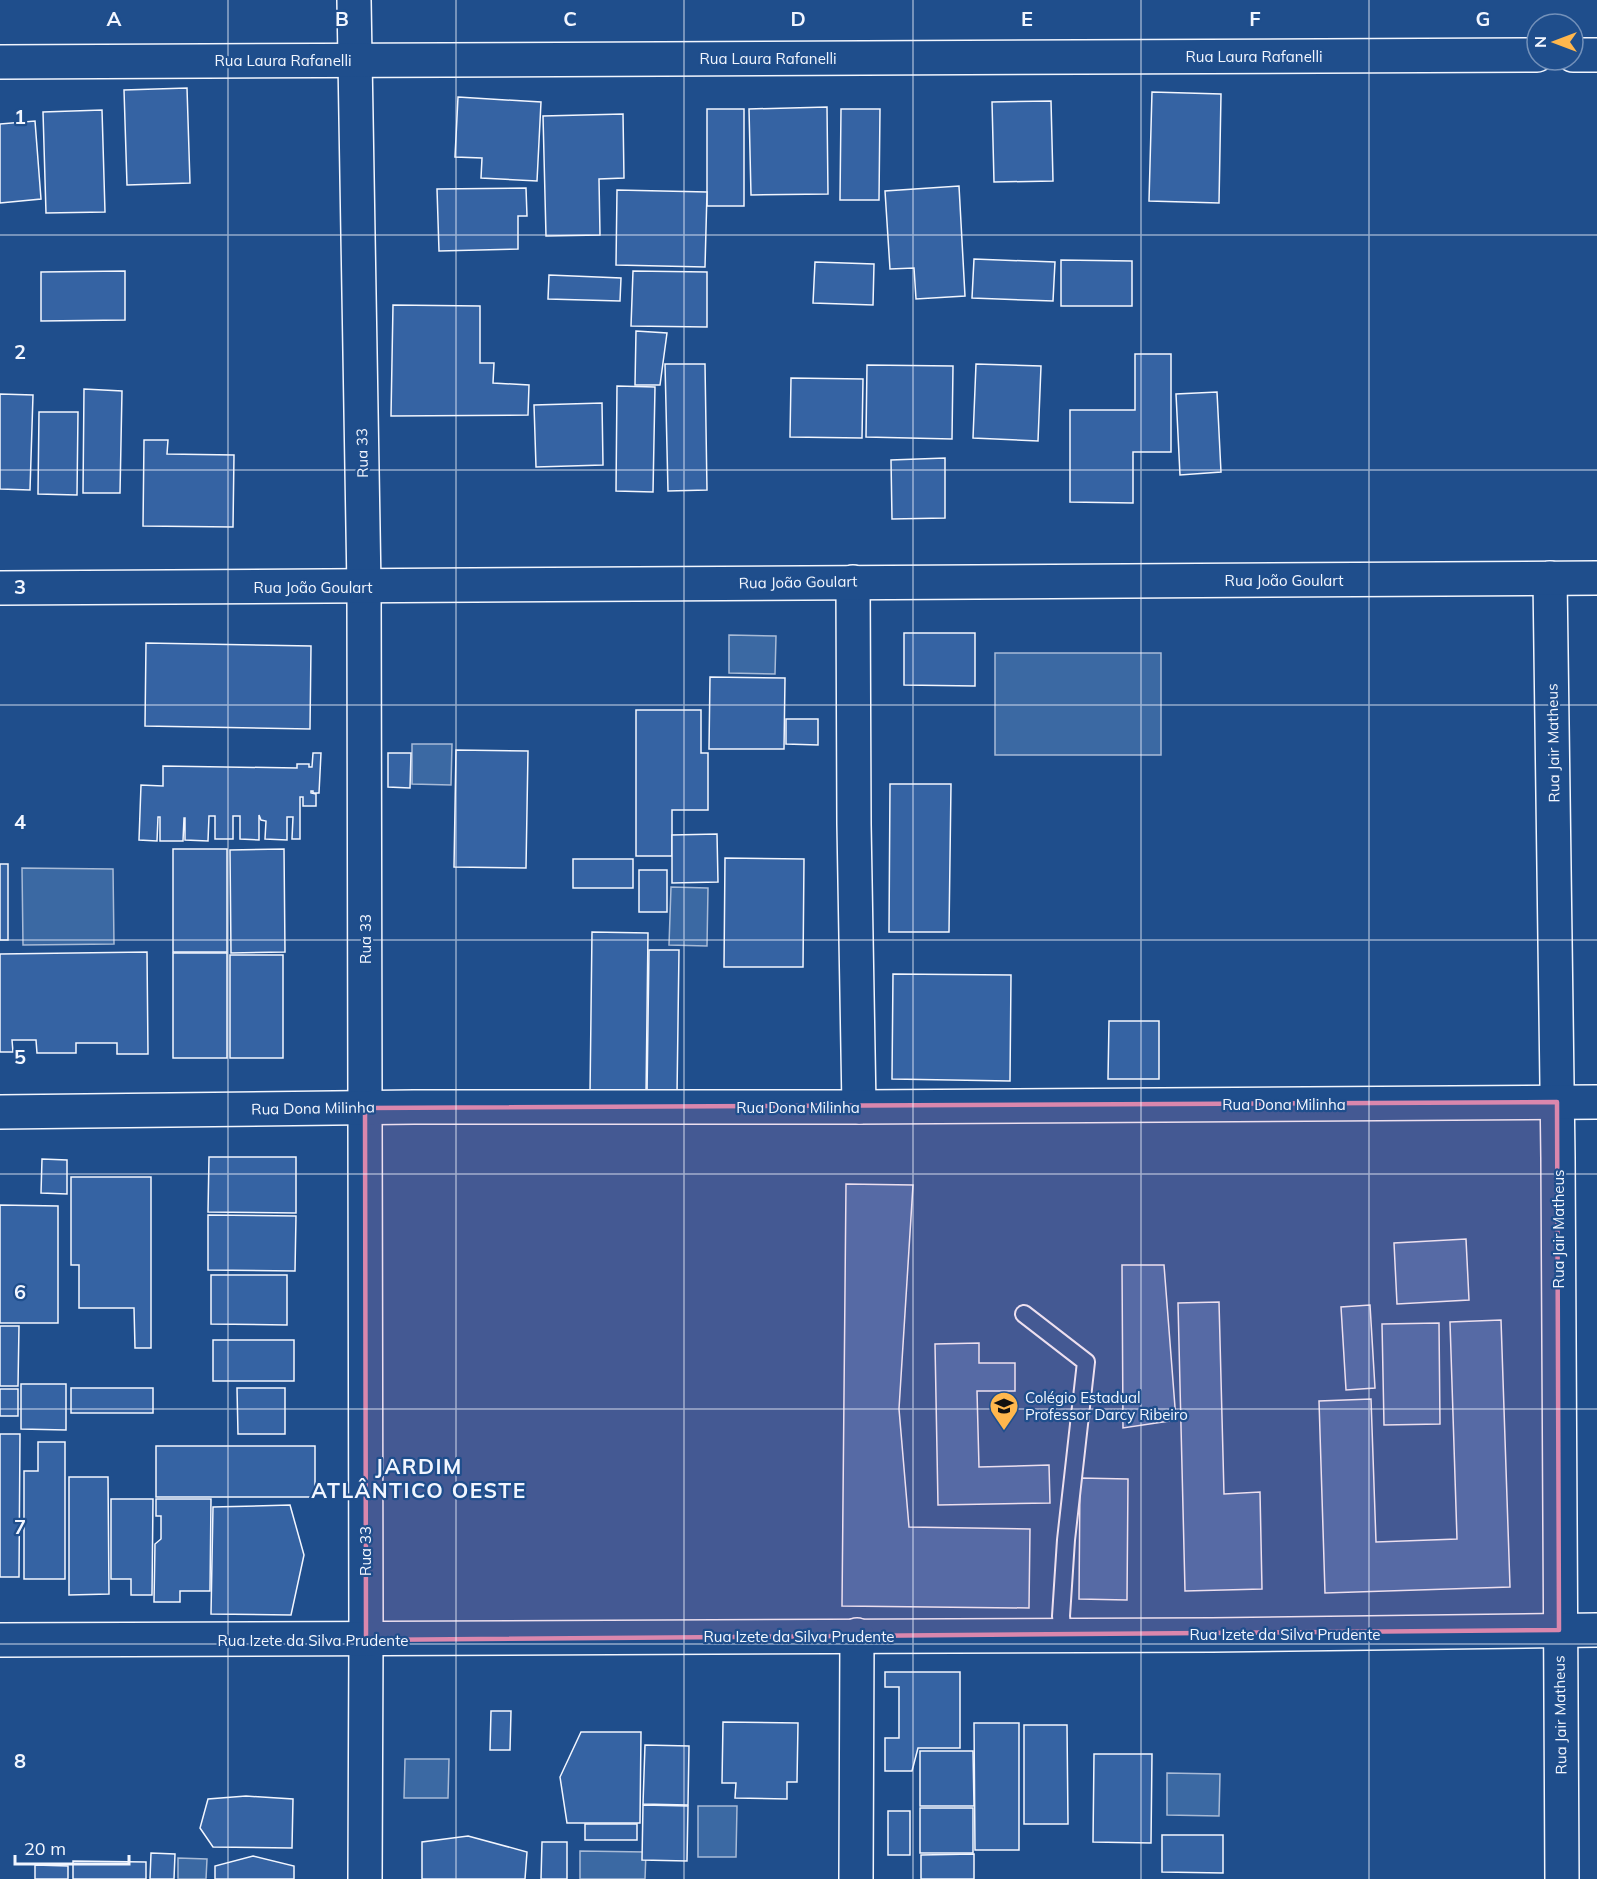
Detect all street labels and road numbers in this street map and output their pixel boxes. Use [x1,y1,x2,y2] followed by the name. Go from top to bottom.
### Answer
[1185,47,1323,66] street label: Rua Laura Rafanelli
[699,49,837,68] street label: Rua Laura Rafanelli
[214,51,352,70] street label: Rua Laura Rafanelli
[352,428,372,478] street label: Rua 33
[738,571,858,593] street label: Rua João Goulart
[1225,571,1343,590] street label: Rua João Goulart
[254,578,372,597] street label: Rua João Goulart
[1542,683,1564,803] street label: Rua Jair Matheus
[356,914,375,964] street label: Rua 33
[1222,1095,1346,1114] street label: Rua Dona Milinha
[251,1097,375,1119] street label: Rua Dona Milinha
[736,1098,860,1117] street label: Rua Dona Milinha
[1549,1170,1568,1288] street label: Rua Jair Matheus
[356,1526,375,1576] street label: Rua 33
[1189,1625,1381,1644] street label: Rua Izete da Silva Prudente
[703,1627,895,1646] street label: Rua Izete da Silva Prudente
[217,1631,409,1650] street label: Rua Izete da Silva Prudente
[1549,1655,1571,1775] street label: Rua Jair Matheus

